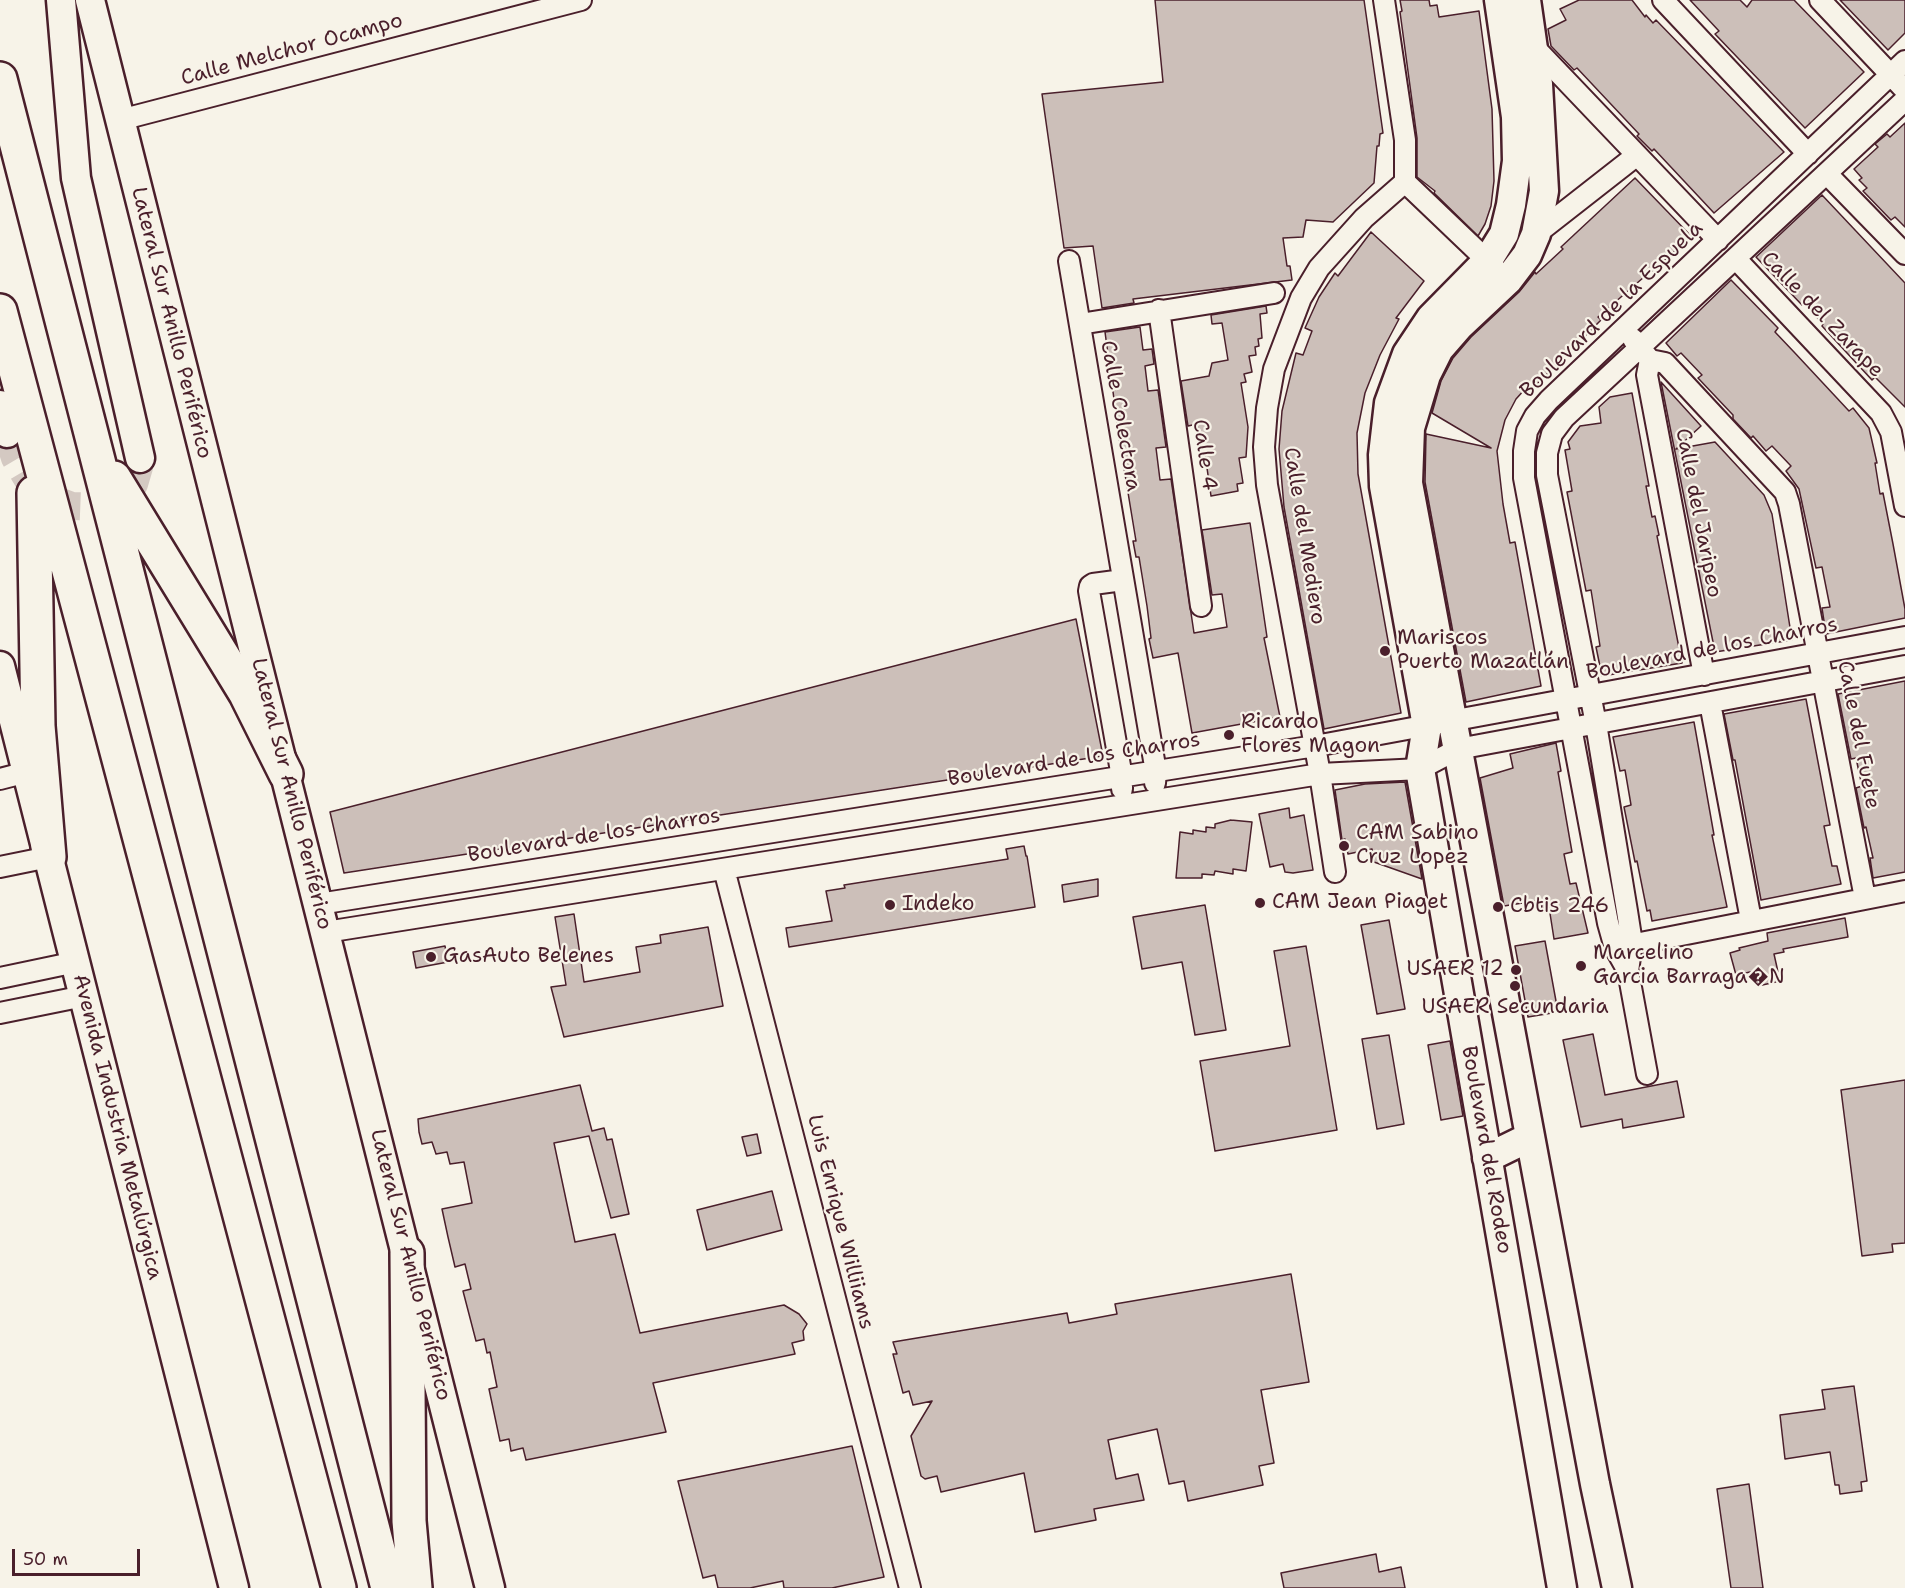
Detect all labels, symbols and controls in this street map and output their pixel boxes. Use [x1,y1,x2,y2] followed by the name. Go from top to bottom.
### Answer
[178,8,406,92] street label: Calle Melchor Ocampo
[125,185,217,461] street label: Lateral Sur Anillo Periférico
[1515,216,1709,404] street label: Boulevard de la Espuela
[1755,247,1889,383] street label: Calle del Zarape
[1094,339,1146,493] street label: Calle Colectora
[1187,418,1221,492] street label: Calle 4
[1669,426,1727,600] street label: Calle del Jaripeo
[1278,446,1330,626] street label: Calle del Mediero
[1584,612,1840,686] street label: Boulevard de los Charros
[1397,626,1569,676] place label: Mariscos Puerto Mazatlán
[1378,644,1392,658] marker: Mariscos Puerto Mazatlán
[245,656,337,932] street label: Lateral Sur Anillo Periférico
[1831,659,1885,811] street label: Calle del Fuete
[1241,710,1380,760] place label: Ricardo Flores Magon
[946,728,1202,792] street label: Boulevard de los Charros
[1222,728,1236,742] marker: Ricardo Flores Magon
[466,804,722,868] street label: Boulevard de los Charros
[1356,821,1479,871] place label: CAM Sabino Cruz Lopez
[1337,839,1351,853] marker: CAM Sabino Cruz Lopez
[1272,890,1448,916] place label: CAM Jean Piaget
[902,892,974,918] place label: Indeko
[1510,894,1609,920] place label: Cbtis 246
[1253,896,1267,910] marker: CAM Jean Piaget
[883,898,897,912] marker: Indeko
[1491,900,1505,914] marker: Cbtis 246
[1593,941,1785,991] place label: Marcelino Garcia Barraga�N
[443,944,614,970] place label: GasAuto Belenes
[424,950,438,964] marker: GasAuto Belenes
[1406,957,1504,983] place label: USAER 12
[1574,959,1588,973] marker: Marcelino Garcia Barraga�N
[1509,963,1523,977] marker: USAER 12
[67,972,167,1282] street label: Avenida Industria Metalúrgica
[1508,979,1522,993] marker: USAER Secundaria
[1422,995,1608,1021] place label: USAER Secundaria
[1455,1044,1517,1256] street label: Boulevard del Rodeo
[801,1112,879,1332] street label: Luis Enrique Williiams
[364,1127,456,1403] street label: Lateral Sur Anillo Periférico
[15,1537,142,1575] scale bar
[23,1547,68,1571] text: 50 m

